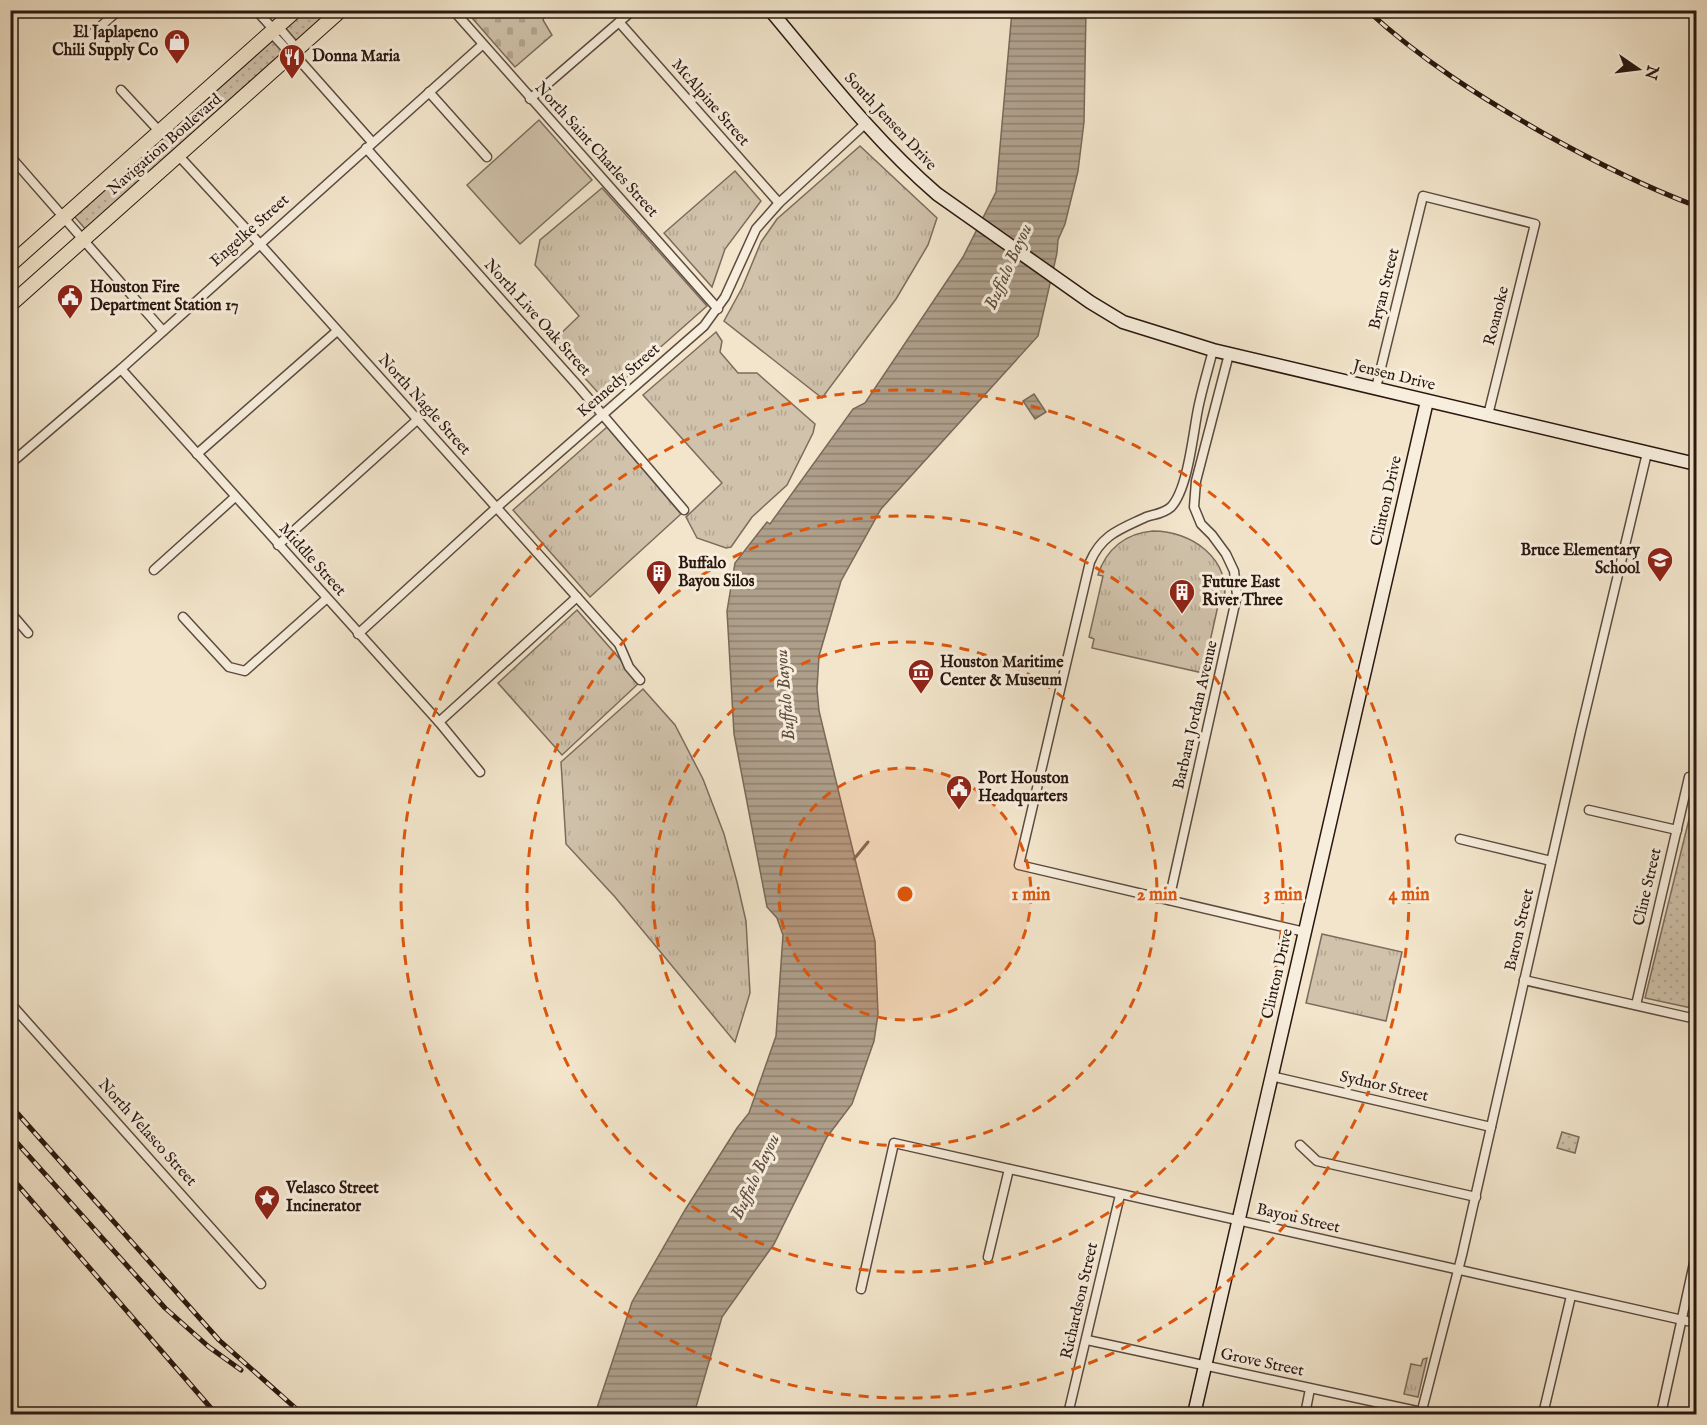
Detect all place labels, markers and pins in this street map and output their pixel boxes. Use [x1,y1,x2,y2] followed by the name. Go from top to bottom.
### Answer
[52,23,158,61] place label: El Japlapeno Chili Supply Co
[162,27,192,65] shop icon: El Japlapeno Chili Supply Co
[277,42,307,80] restaurant icon: Donna Maria
[312,47,401,67] place label: Donna Maria
[90,278,239,316] place label: Houston Fire Department Station 17
[55,282,85,320] public building icon: Houston Fire Department Station 17
[1521,541,1641,579] place label: Bruce Elementary School
[1645,545,1675,583] school or university icon: Bruce Elementary School
[678,554,755,592] place label: Buffalo Bayou Silos
[644,558,674,596] building icon: Buffalo Bayou Silos
[1202,573,1283,611] place label: Future East River Three
[1167,577,1197,615] building icon: Future East River Three
[940,653,1064,691] place label: Houston Maritime Center & Museum
[906,657,936,695] museum icon: Houston Maritime Center & Museum
[978,769,1069,807] place label: Port Houston Headquarters
[944,773,974,811] public building icon: Port Houston Headquarters
[895,884,915,904] centre of rings
[285,1179,379,1217] place label: Velasco Street Incinerator
[252,1183,282,1221] place icon: Velasco Street Incinerator

